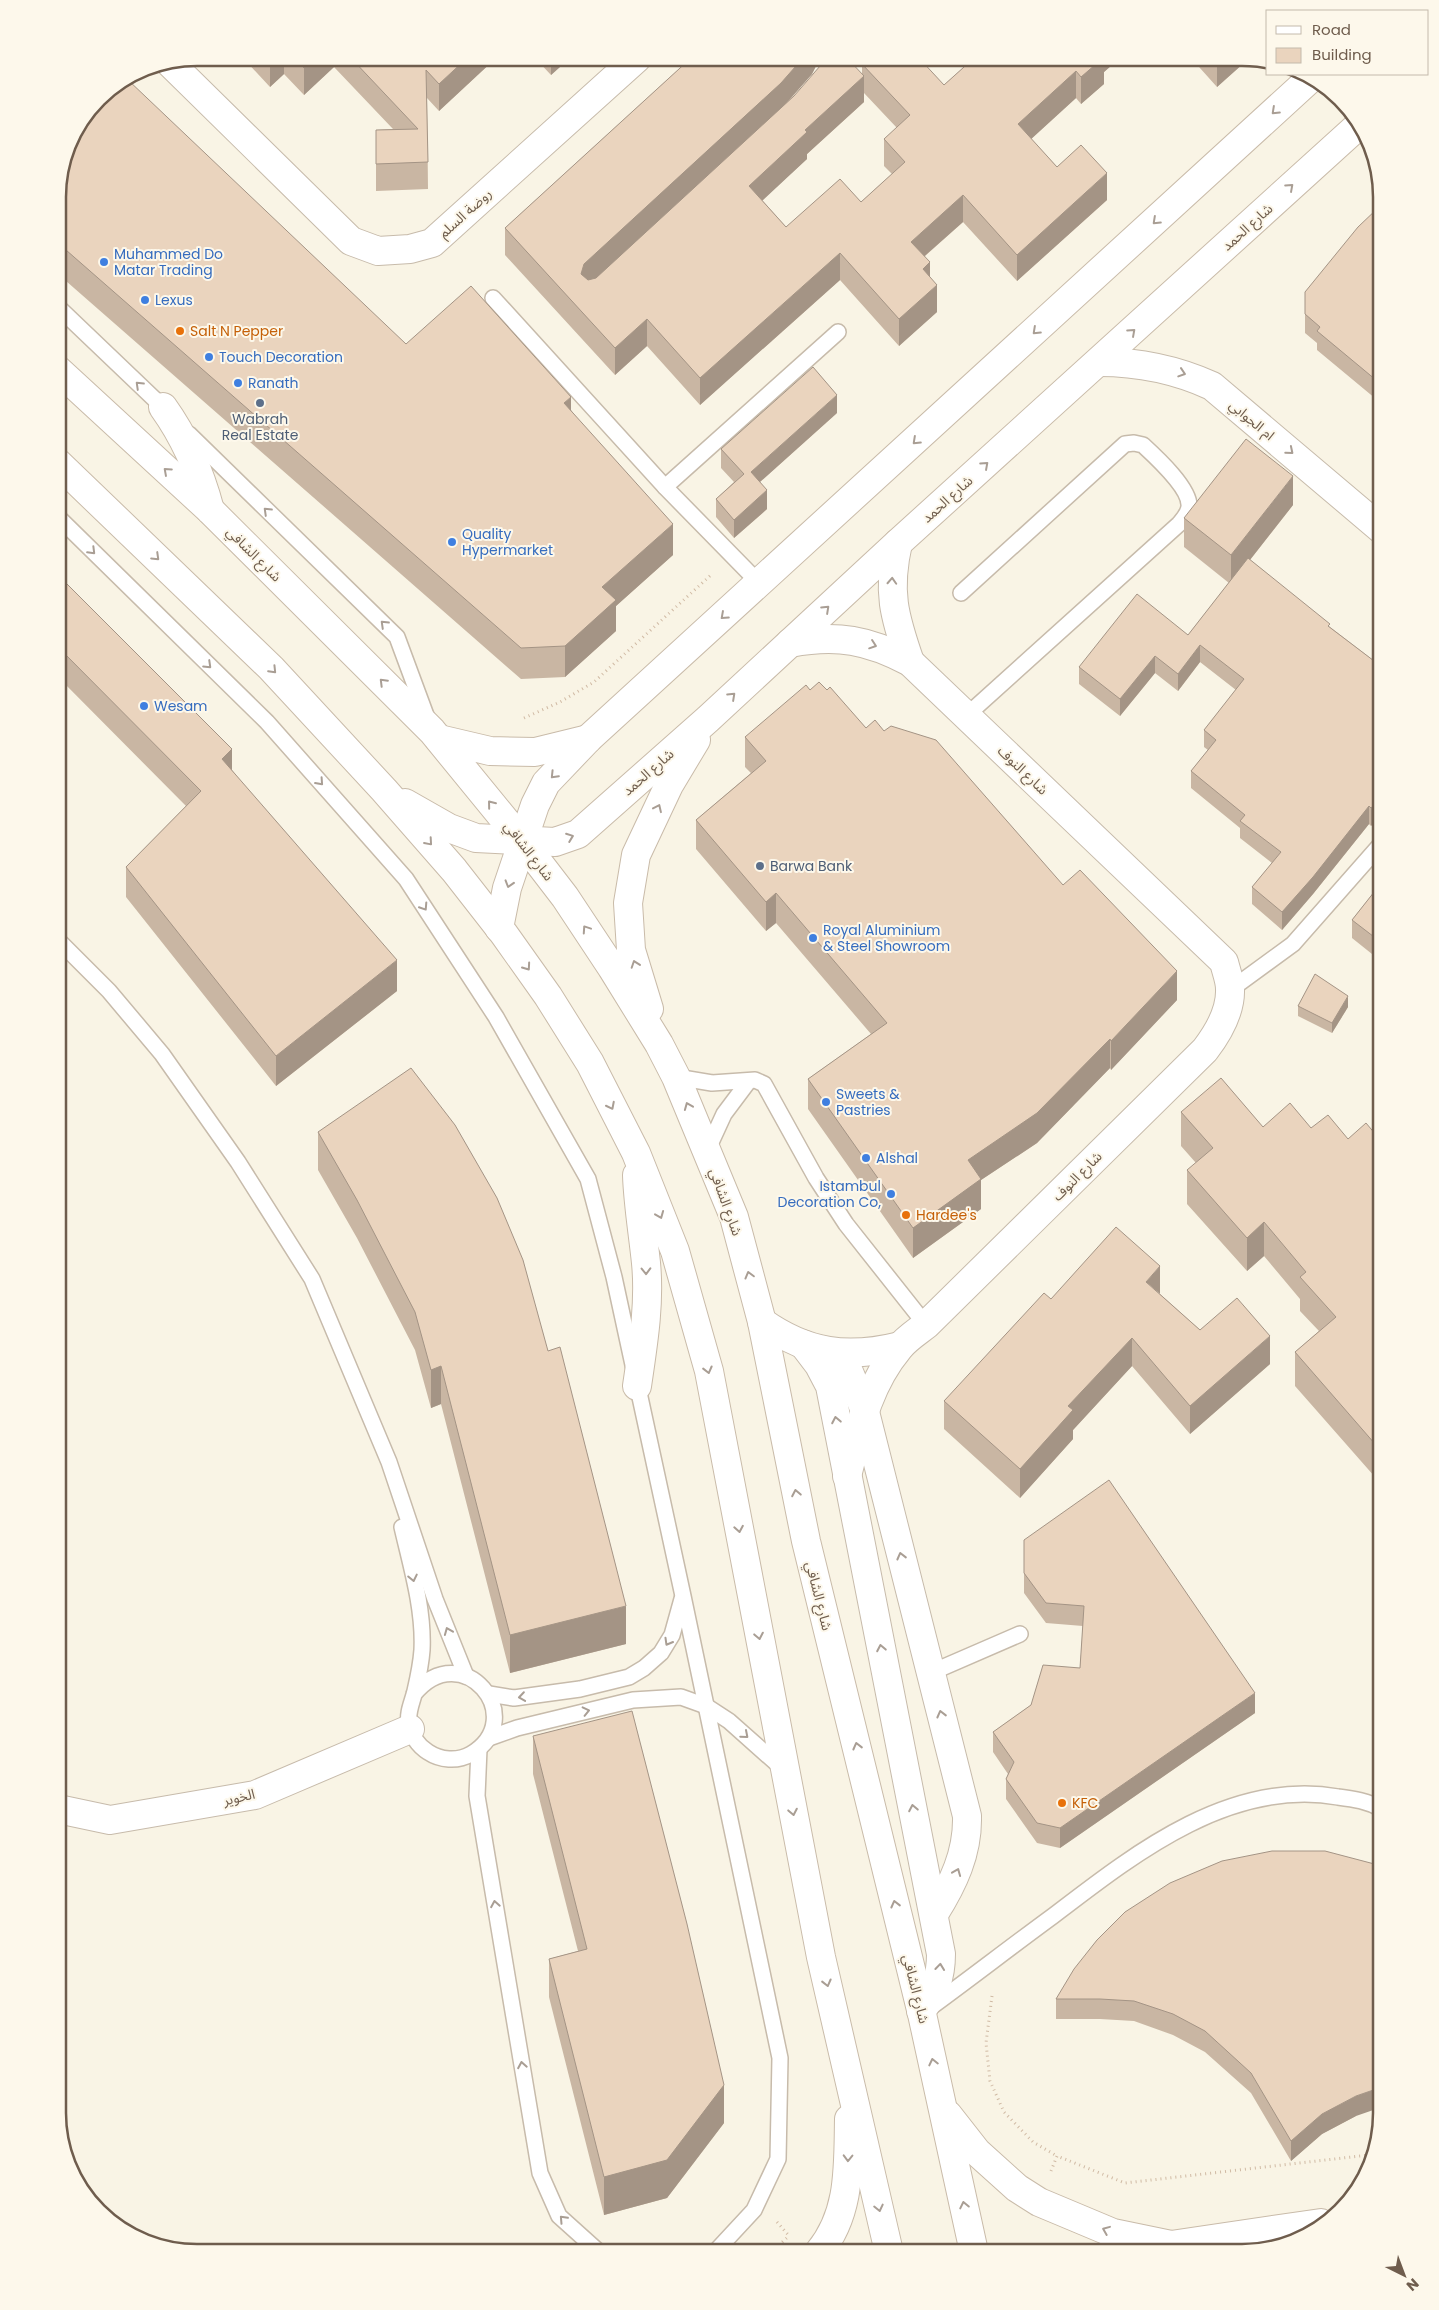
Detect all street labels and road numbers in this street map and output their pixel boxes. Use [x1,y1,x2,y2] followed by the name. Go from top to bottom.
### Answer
[434,184,497,243] street label: روضة السلم
[1217,199,1278,256] street label: شارع الحمد
[1224,395,1279,446] street label: ام الجوابي
[917,471,978,528] street label: شارع الحمد
[221,522,286,587] street label: شارع الشافي
[993,741,1053,800] street label: شارع النوف
[618,744,679,801] street label: شارع الحمد
[498,817,559,886] street label: شارع الشافي
[1048,1147,1107,1206] street label: شارع النوف
[703,1165,747,1239] street label: شارع الشافي
[800,1559,837,1633] street label: شارع الشافي
[220,1784,257,1811] street label: الخوير
[897,1952,934,2026] street label: شارع الشافي

